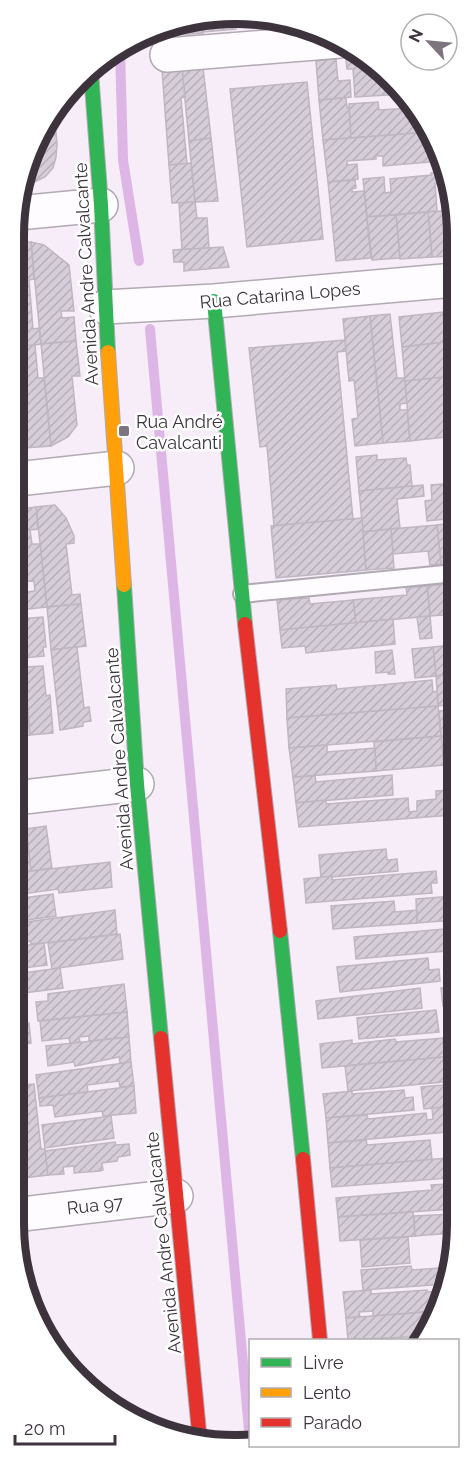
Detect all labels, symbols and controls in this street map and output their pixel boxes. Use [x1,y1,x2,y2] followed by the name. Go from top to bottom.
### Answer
[399,12,459,72] north arrow
[405,26,427,45] text: N
[70,162,102,386] street label: Avenida Andre Calvalcante
[199,277,361,312] street label: Rua Catarina Lopes
[136,411,223,453] place label: Rua André Cavalcanti
[117,424,131,438] marker: Rua André Cavalcanti
[101,646,137,871] street label: Avenida Andre Calvalcante
[141,1130,185,1355] street label: Avenida Andre Calvalcante
[66,1192,125,1218] street label: Rua 97
[249,1339,459,1447] legend
[303,1352,344,1373] text: Livre
[303,1382,351,1403] text: Lento
[15,1408,116,1446] scale bar
[303,1412,362,1433] text: Parado
[24,1418,66,1439] text: 20 m

